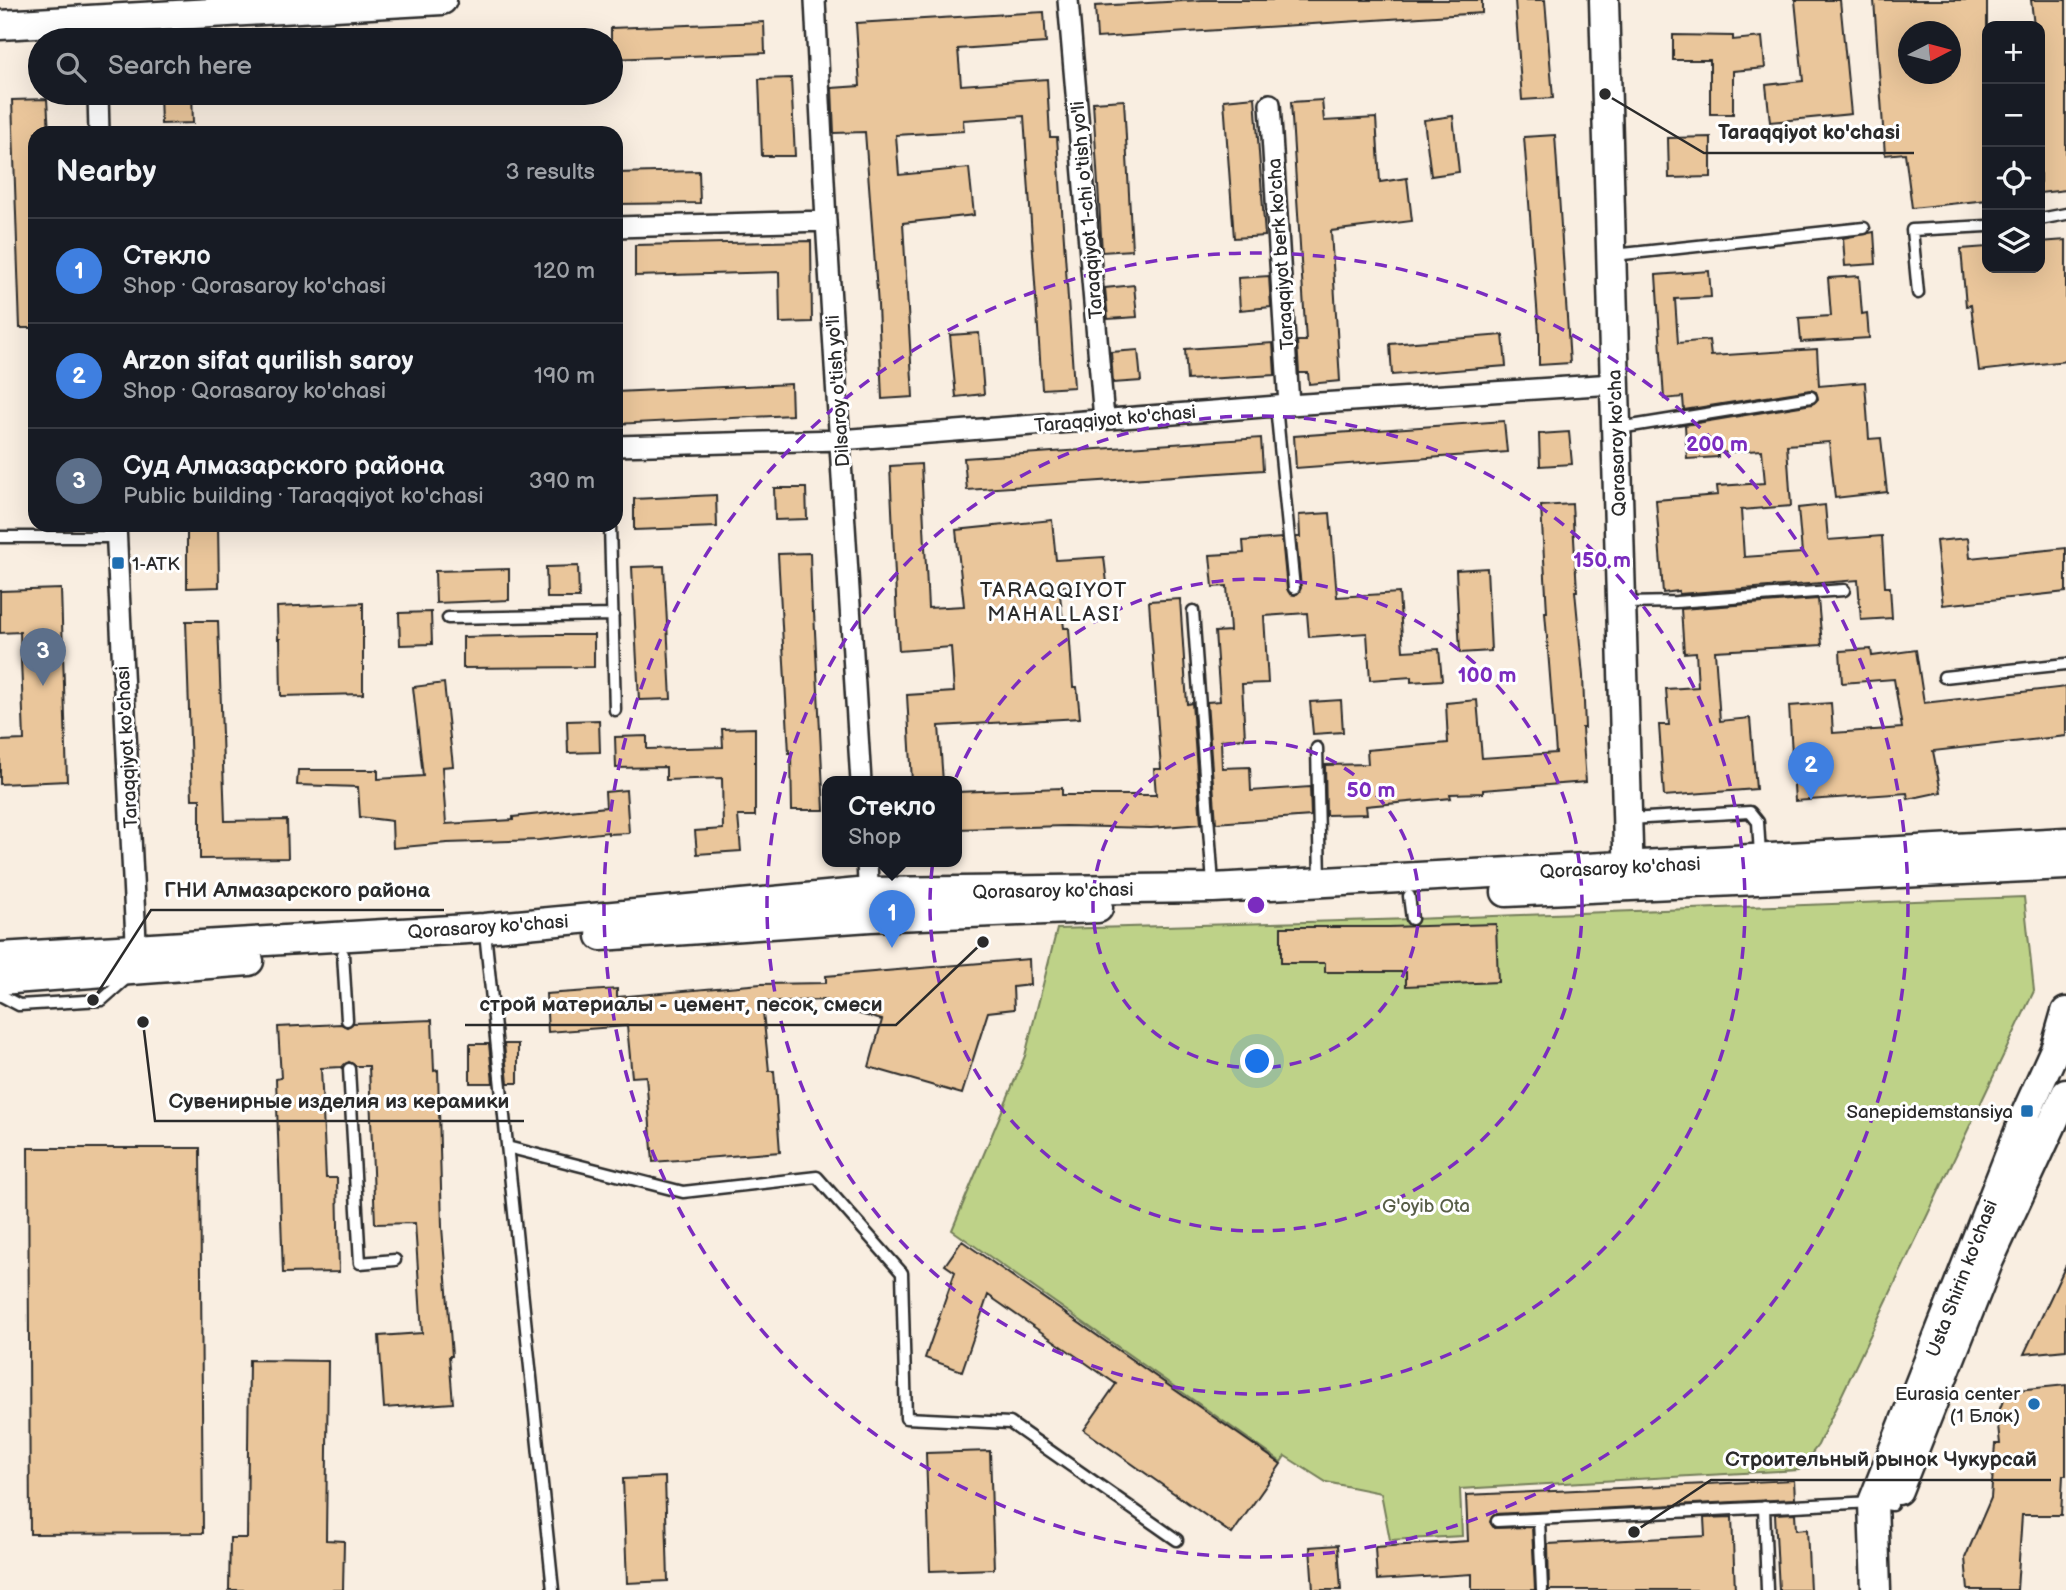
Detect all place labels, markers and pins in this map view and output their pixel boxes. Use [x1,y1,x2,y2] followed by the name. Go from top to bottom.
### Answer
[1704,111,1914,153] callout: Taraqqiyot ko'chasi
[132,553,180,576] place label: 1-ATK
[110,555,126,571] marker: 1-ATK
[20,628,66,686] pin: 3
[1788,742,1834,800] pin: 2
[151,868,444,910] callout: ГНИ Алмазарского района
[869,890,915,948] pin: 1
[1244,893,1268,917] centre of rings
[465,983,896,1025] callout: строй материалы - цемент, песок, смеси
[155,1079,524,1121] callout: Сувенирные изделия из керамики
[1847,1101,2013,1124] place label: Sanepidemstansiya
[2019,1103,2035,1119] marker: Sanepidemstansiya
[1895,1383,2021,1428] place label: Eurasia center (1 Блок)
[2026,1396,2042,1412] marker: Eurasia center (1 Блок)
[1711,1438,2051,1480] callout: Строительный рынок Чукурсай

